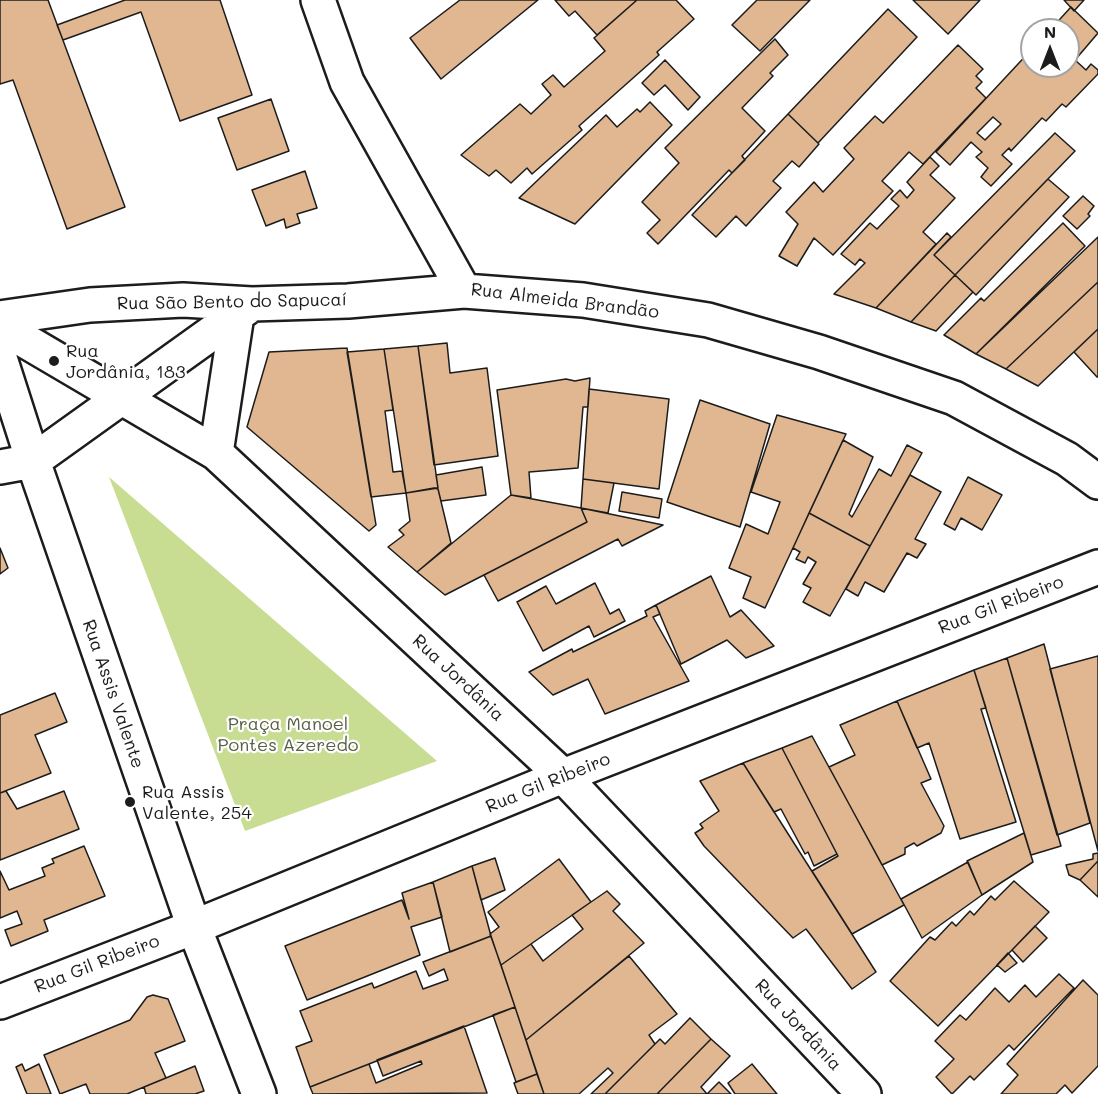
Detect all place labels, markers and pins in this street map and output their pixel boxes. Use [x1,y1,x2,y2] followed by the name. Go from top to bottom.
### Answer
[66,340,186,382] place label: Rua Jordânia, 183
[47,354,61,368] marker: Rua Jordânia, 183
[142,781,252,824] place label: Rua Assis Valente, 254
[123,795,137,809] marker: Rua Assis Valente, 254

